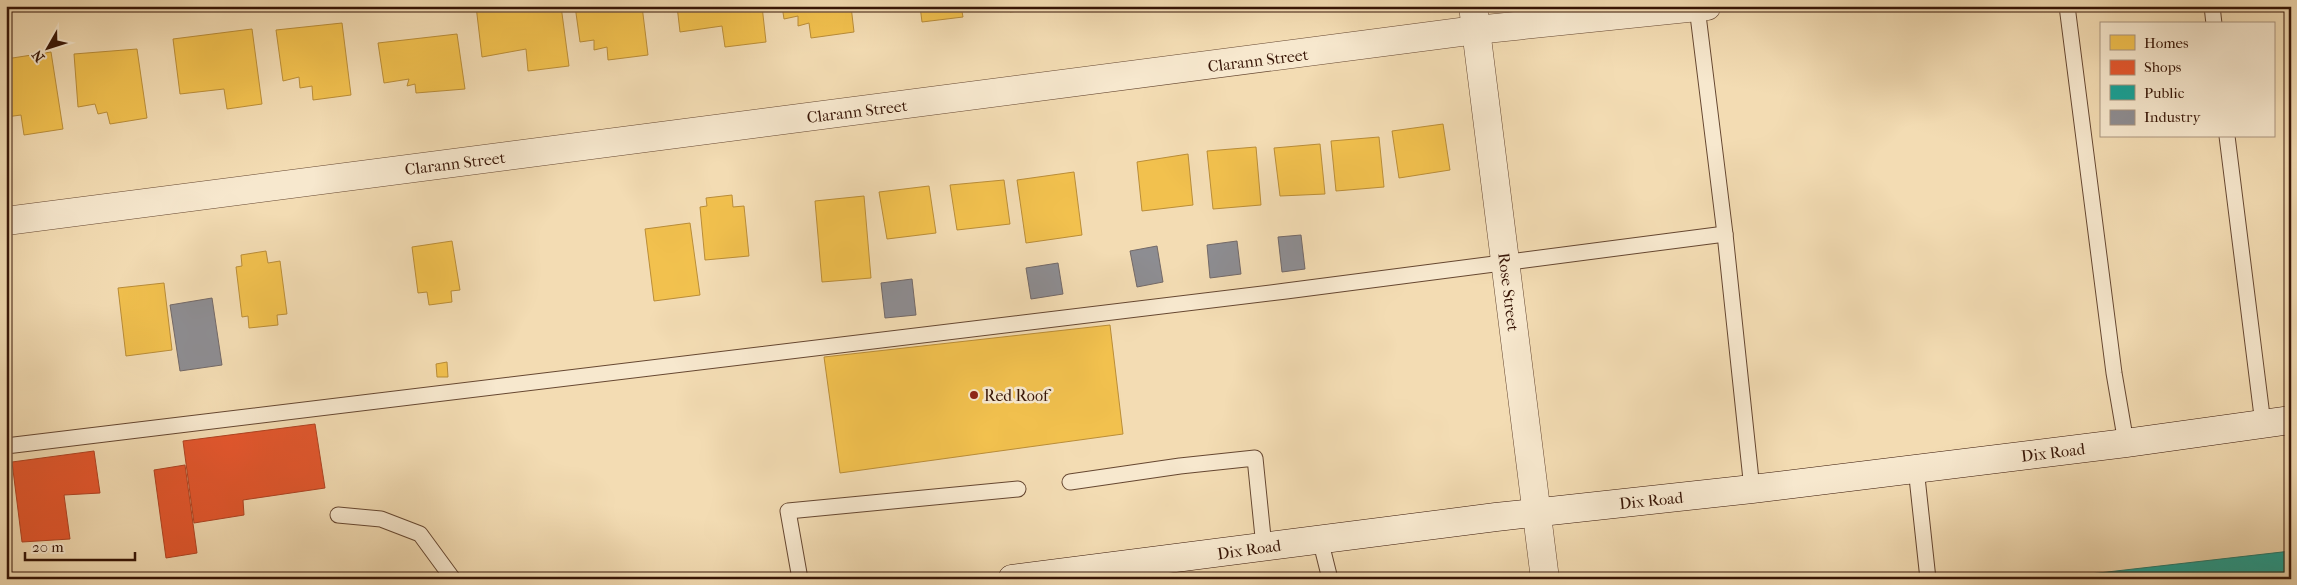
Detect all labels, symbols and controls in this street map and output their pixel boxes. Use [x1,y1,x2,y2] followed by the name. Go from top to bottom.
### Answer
[22,22,72,72] north arrow
[2100,22,2274,138] legend
[2144,34,2189,52] text: Homes
[1207,45,1310,76] street label: Clarann Street
[28,46,48,65] text: N
[2144,58,2182,76] text: Shops
[2144,84,2185,102] text: Public
[806,96,909,127] street label: Clarann Street
[2144,108,2201,126] text: Industry
[404,148,507,179] street label: Clarann Street
[1494,252,1523,333] street label: Rose Street
[984,386,1052,405] place label: Red Roof
[968,389,980,401] marker: Red Roof
[2020,439,2086,466] street label: Dix Road
[1618,488,1684,513] street label: Dix Road
[25,530,135,562] scale bar
[1216,536,1283,563] street label: Dix Road
[32,538,64,556] text: 20 m

